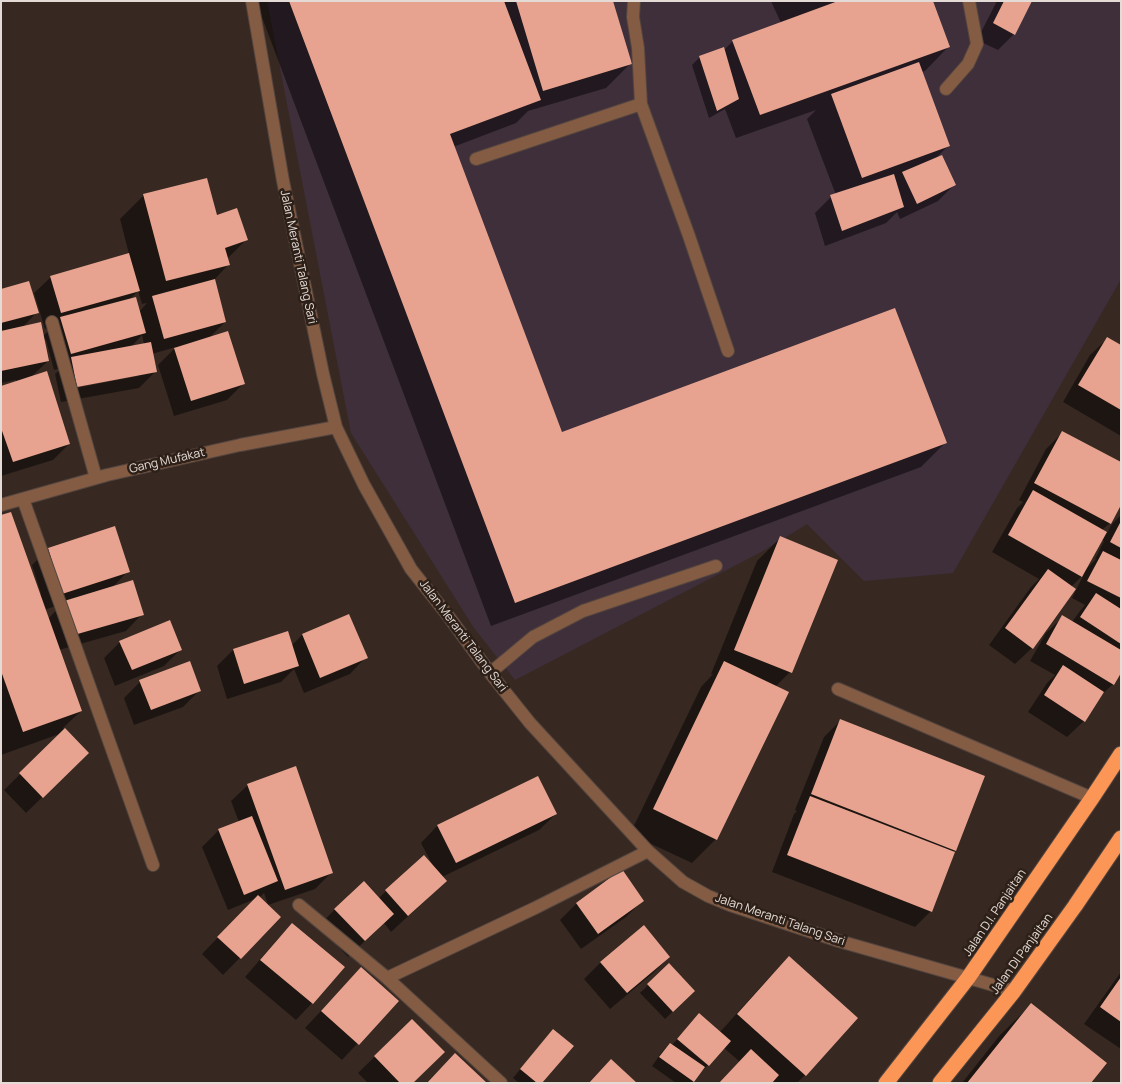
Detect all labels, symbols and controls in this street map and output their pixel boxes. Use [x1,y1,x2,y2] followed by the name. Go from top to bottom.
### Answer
[277,189,319,325] street label: Jalan Meranti Talang Sari
[128,445,206,477] street label: Gang Mufakat
[416,577,510,695] street label: Jalan Meranti Talang Sari
[961,867,1029,959] street label: Jalan D.I. Panjaitan
[713,891,847,949] street label: Jalan Meranti Talang Sari
[988,911,1056,997] street label: Jalan DI Panjaitan

